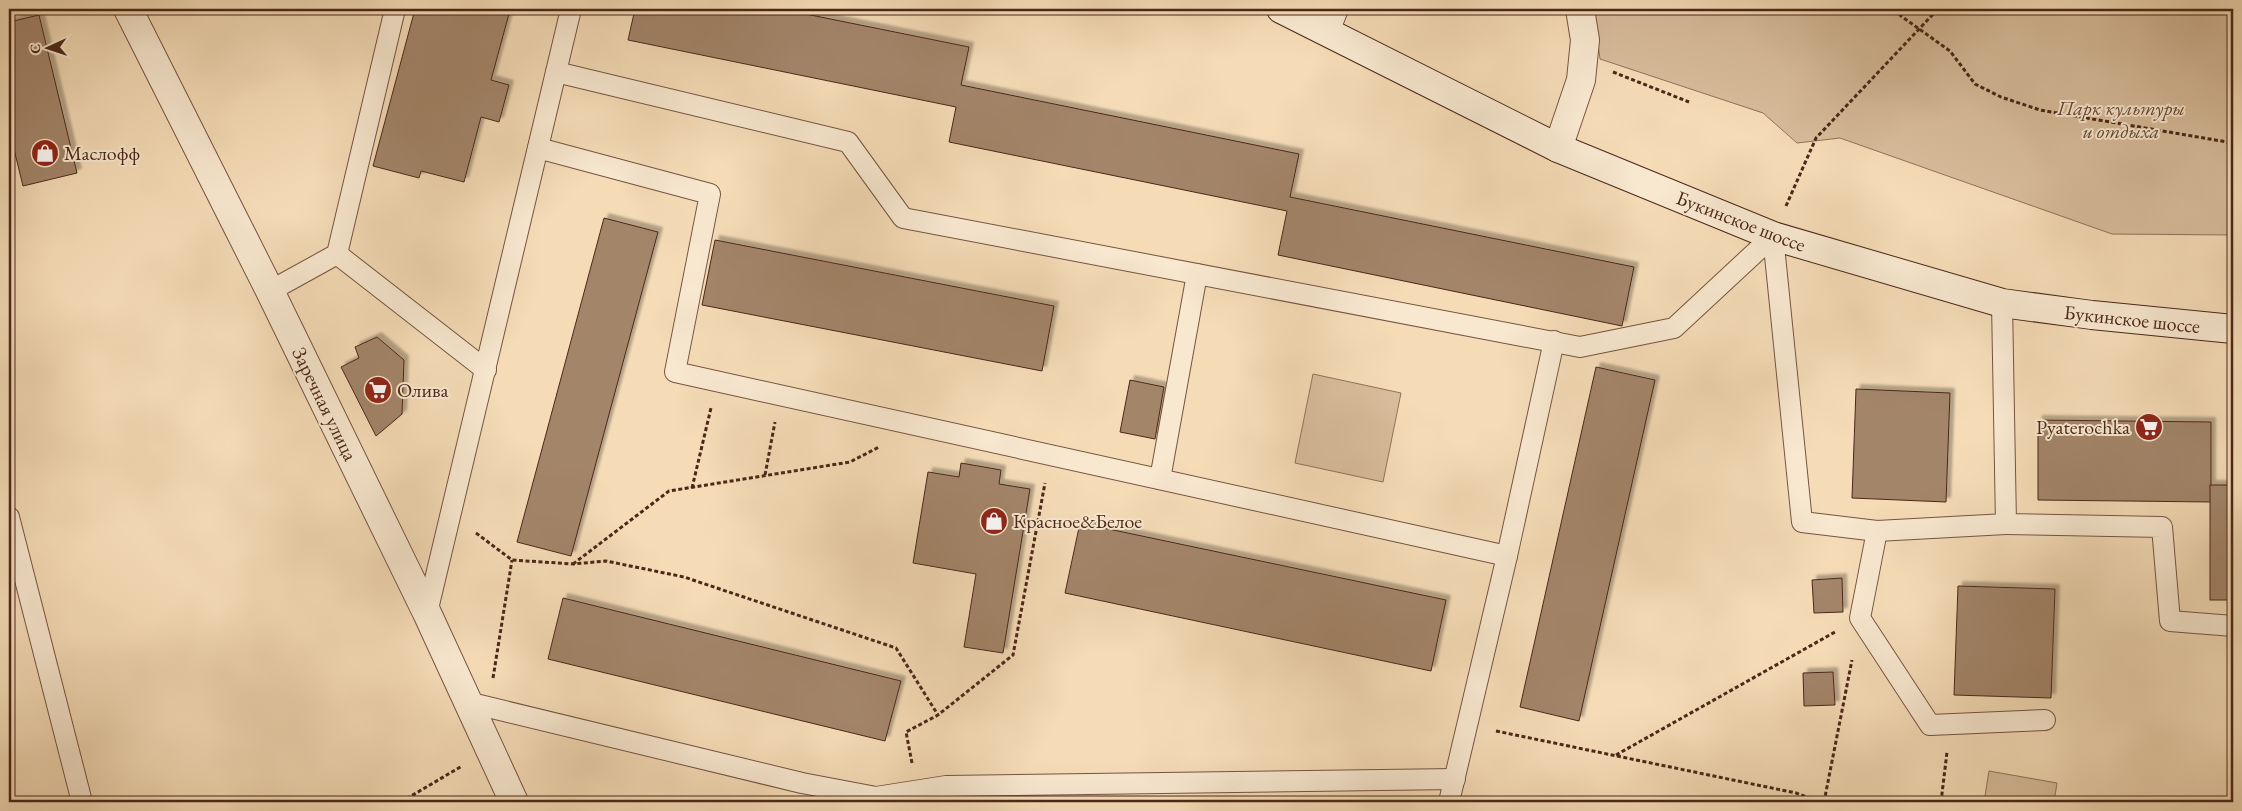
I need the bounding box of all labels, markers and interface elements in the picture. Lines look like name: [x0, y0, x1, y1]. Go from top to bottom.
north arrow: [22, 22, 72, 72]
text: С: [26, 43, 44, 54]
park label: Парк культуры и отдыха: [2056, 95, 2185, 144]
shop icon: Маслофф: [30, 138, 60, 168]
place label: Маслофф: [64, 140, 140, 166]
street label: Букинское шоссе: [1673, 184, 1810, 258]
street label: Букинское шоссе: [2063, 299, 2202, 339]
street label: Заречная улица: [286, 343, 364, 465]
supermarket icon: Олива: [363, 375, 393, 405]
place label: Олива: [397, 377, 448, 403]
supermarket icon: Pyaterochka: [2134, 412, 2164, 442]
place label: Pyaterochka: [2036, 414, 2130, 440]
shop icon: Красное&Белое: [979, 506, 1009, 536]
place label: Красное&Белое: [1013, 508, 1142, 534]

